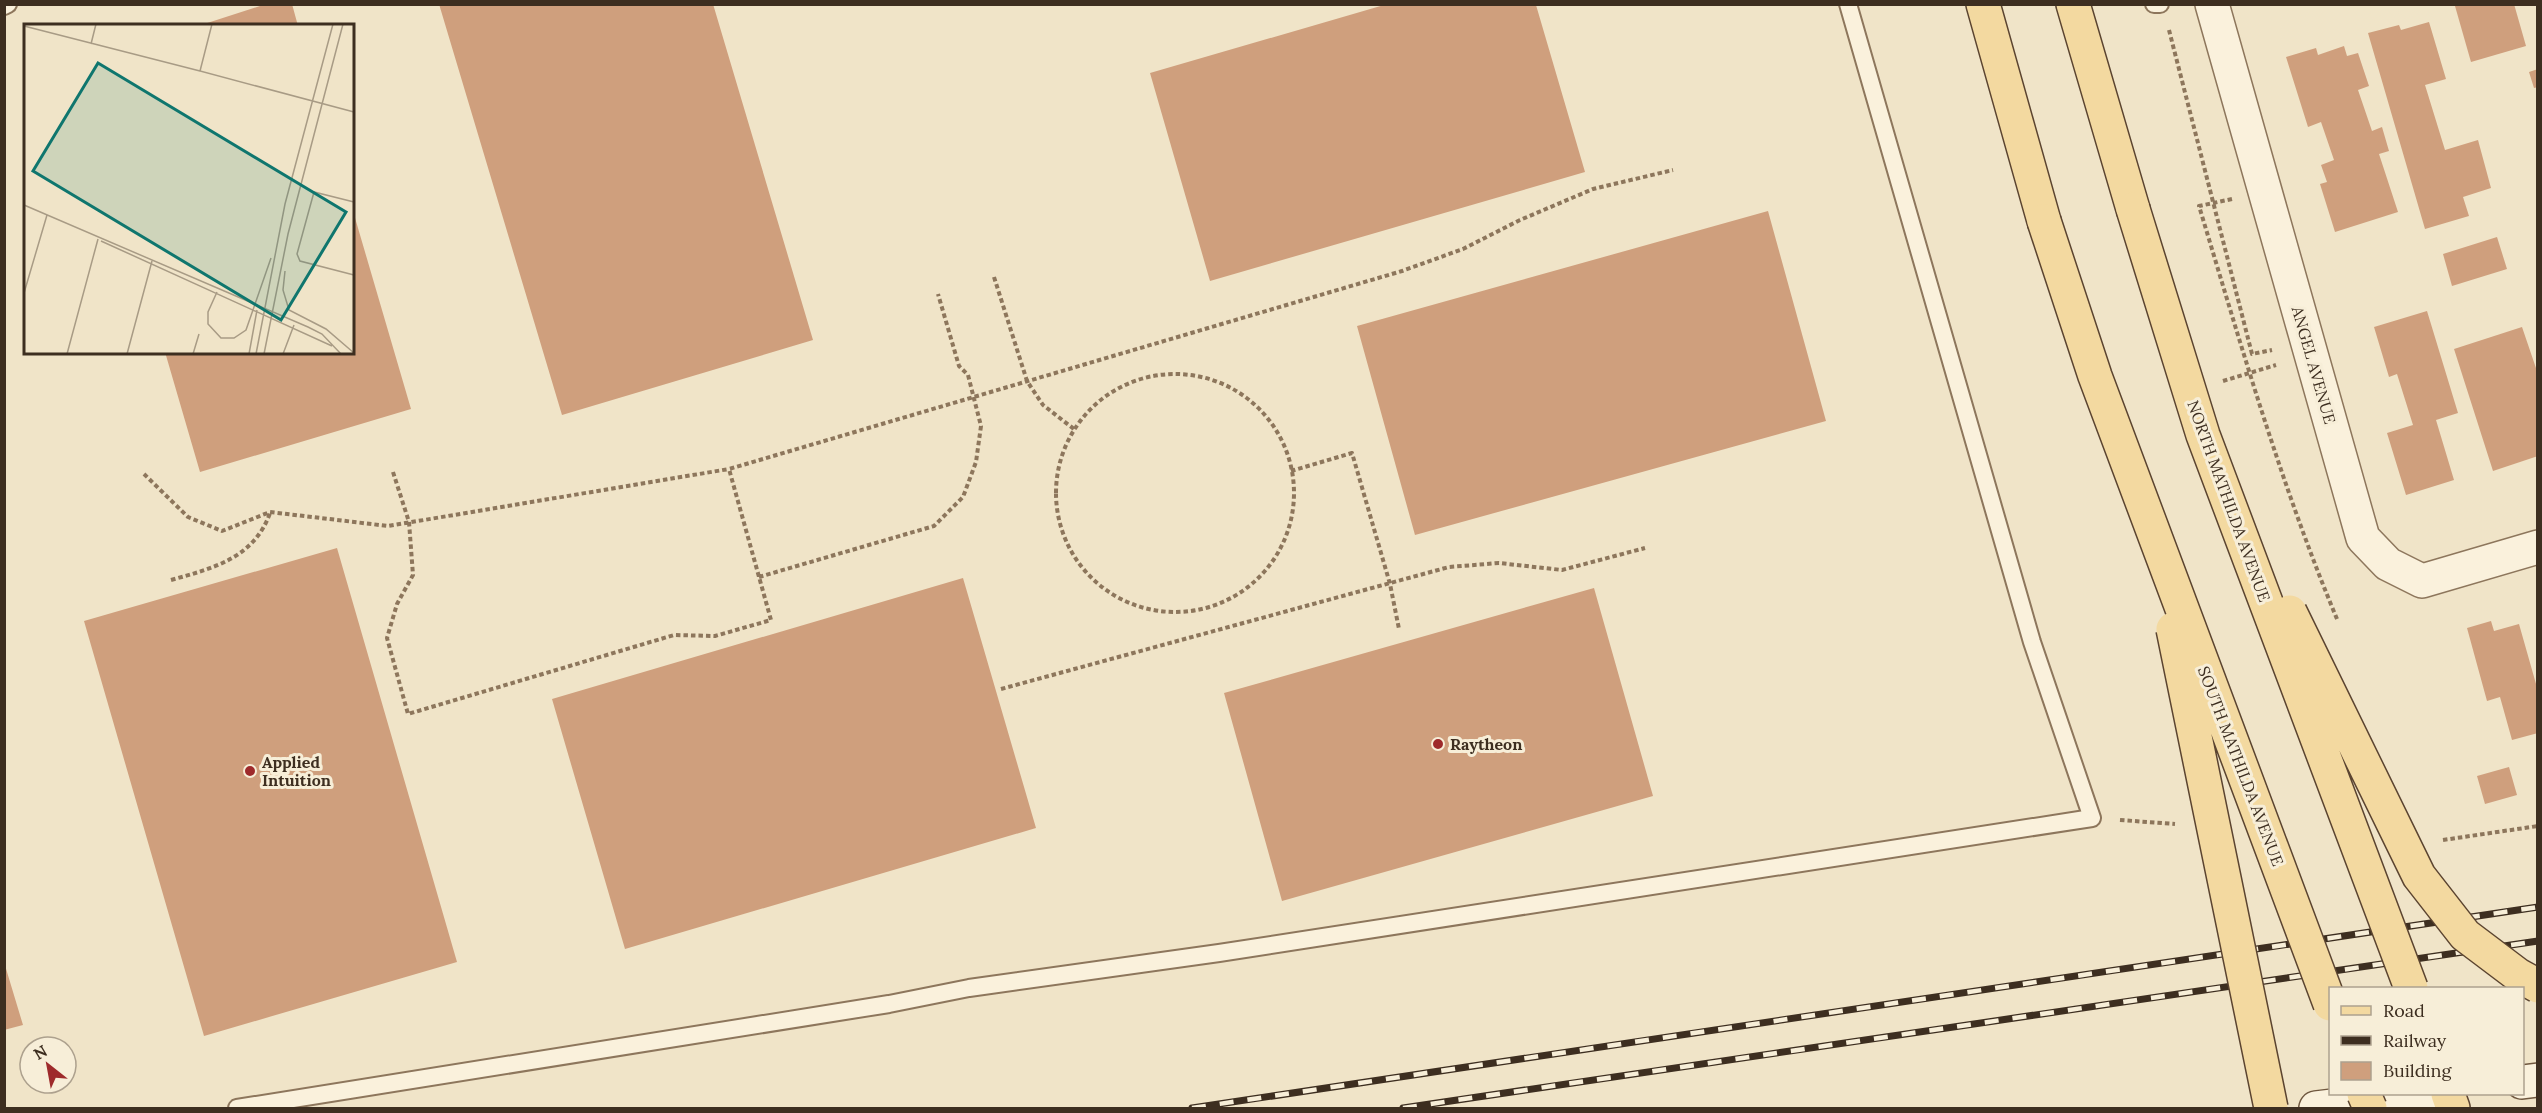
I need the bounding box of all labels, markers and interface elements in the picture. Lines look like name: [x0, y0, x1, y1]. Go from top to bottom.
inset map: [24, 24, 354, 354]
street label: ANGEL AVENUE: [2287, 303, 2340, 426]
street label: NORTH MATHILDA AVENUE: [2183, 397, 2275, 605]
street label: SOUTH MATHILDA AVENUE: [2194, 663, 2288, 869]
place label: Raytheon: [1450, 734, 1522, 754]
marker: Raytheon: [1431, 737, 1445, 751]
place label: Applied Intuition: [262, 752, 331, 790]
marker: Applied Intuition: [243, 764, 257, 778]
legend: [2329, 987, 2524, 1095]
text: Road: [2383, 999, 2425, 1022]
text: Railway: [2383, 1029, 2447, 1052]
north arrow: [18, 1035, 78, 1095]
text: N: [30, 1040, 51, 1064]
text: Building: [2383, 1059, 2453, 1082]

